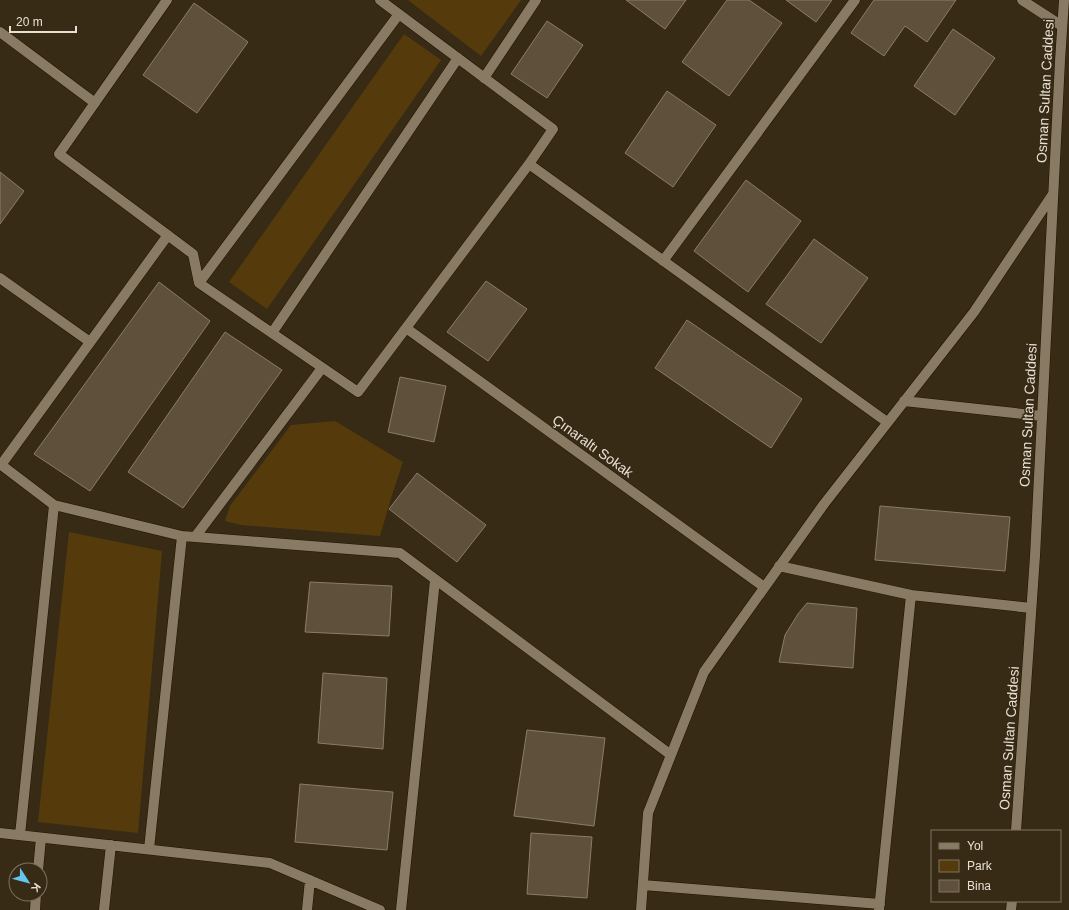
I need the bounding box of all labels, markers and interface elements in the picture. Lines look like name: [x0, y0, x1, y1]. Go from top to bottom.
scale bar: [10, 8, 76, 34]
text: 20 m: [16, 15, 43, 29]
street label: Osman Sultan Caddesi: [1033, 19, 1057, 163]
street label: Osman Sultan Caddesi: [1016, 343, 1040, 487]
street label: Çınaraltı Sokak: [550, 411, 637, 481]
street label: Osman Sultan Caddesi: [996, 666, 1022, 810]
legend: [931, 830, 1061, 902]
text: Yol: [967, 839, 983, 853]
text: Park: [967, 859, 993, 873]
north arrow: [8, 862, 48, 902]
text: Bina: [967, 879, 991, 893]
text: K: [29, 881, 43, 895]

